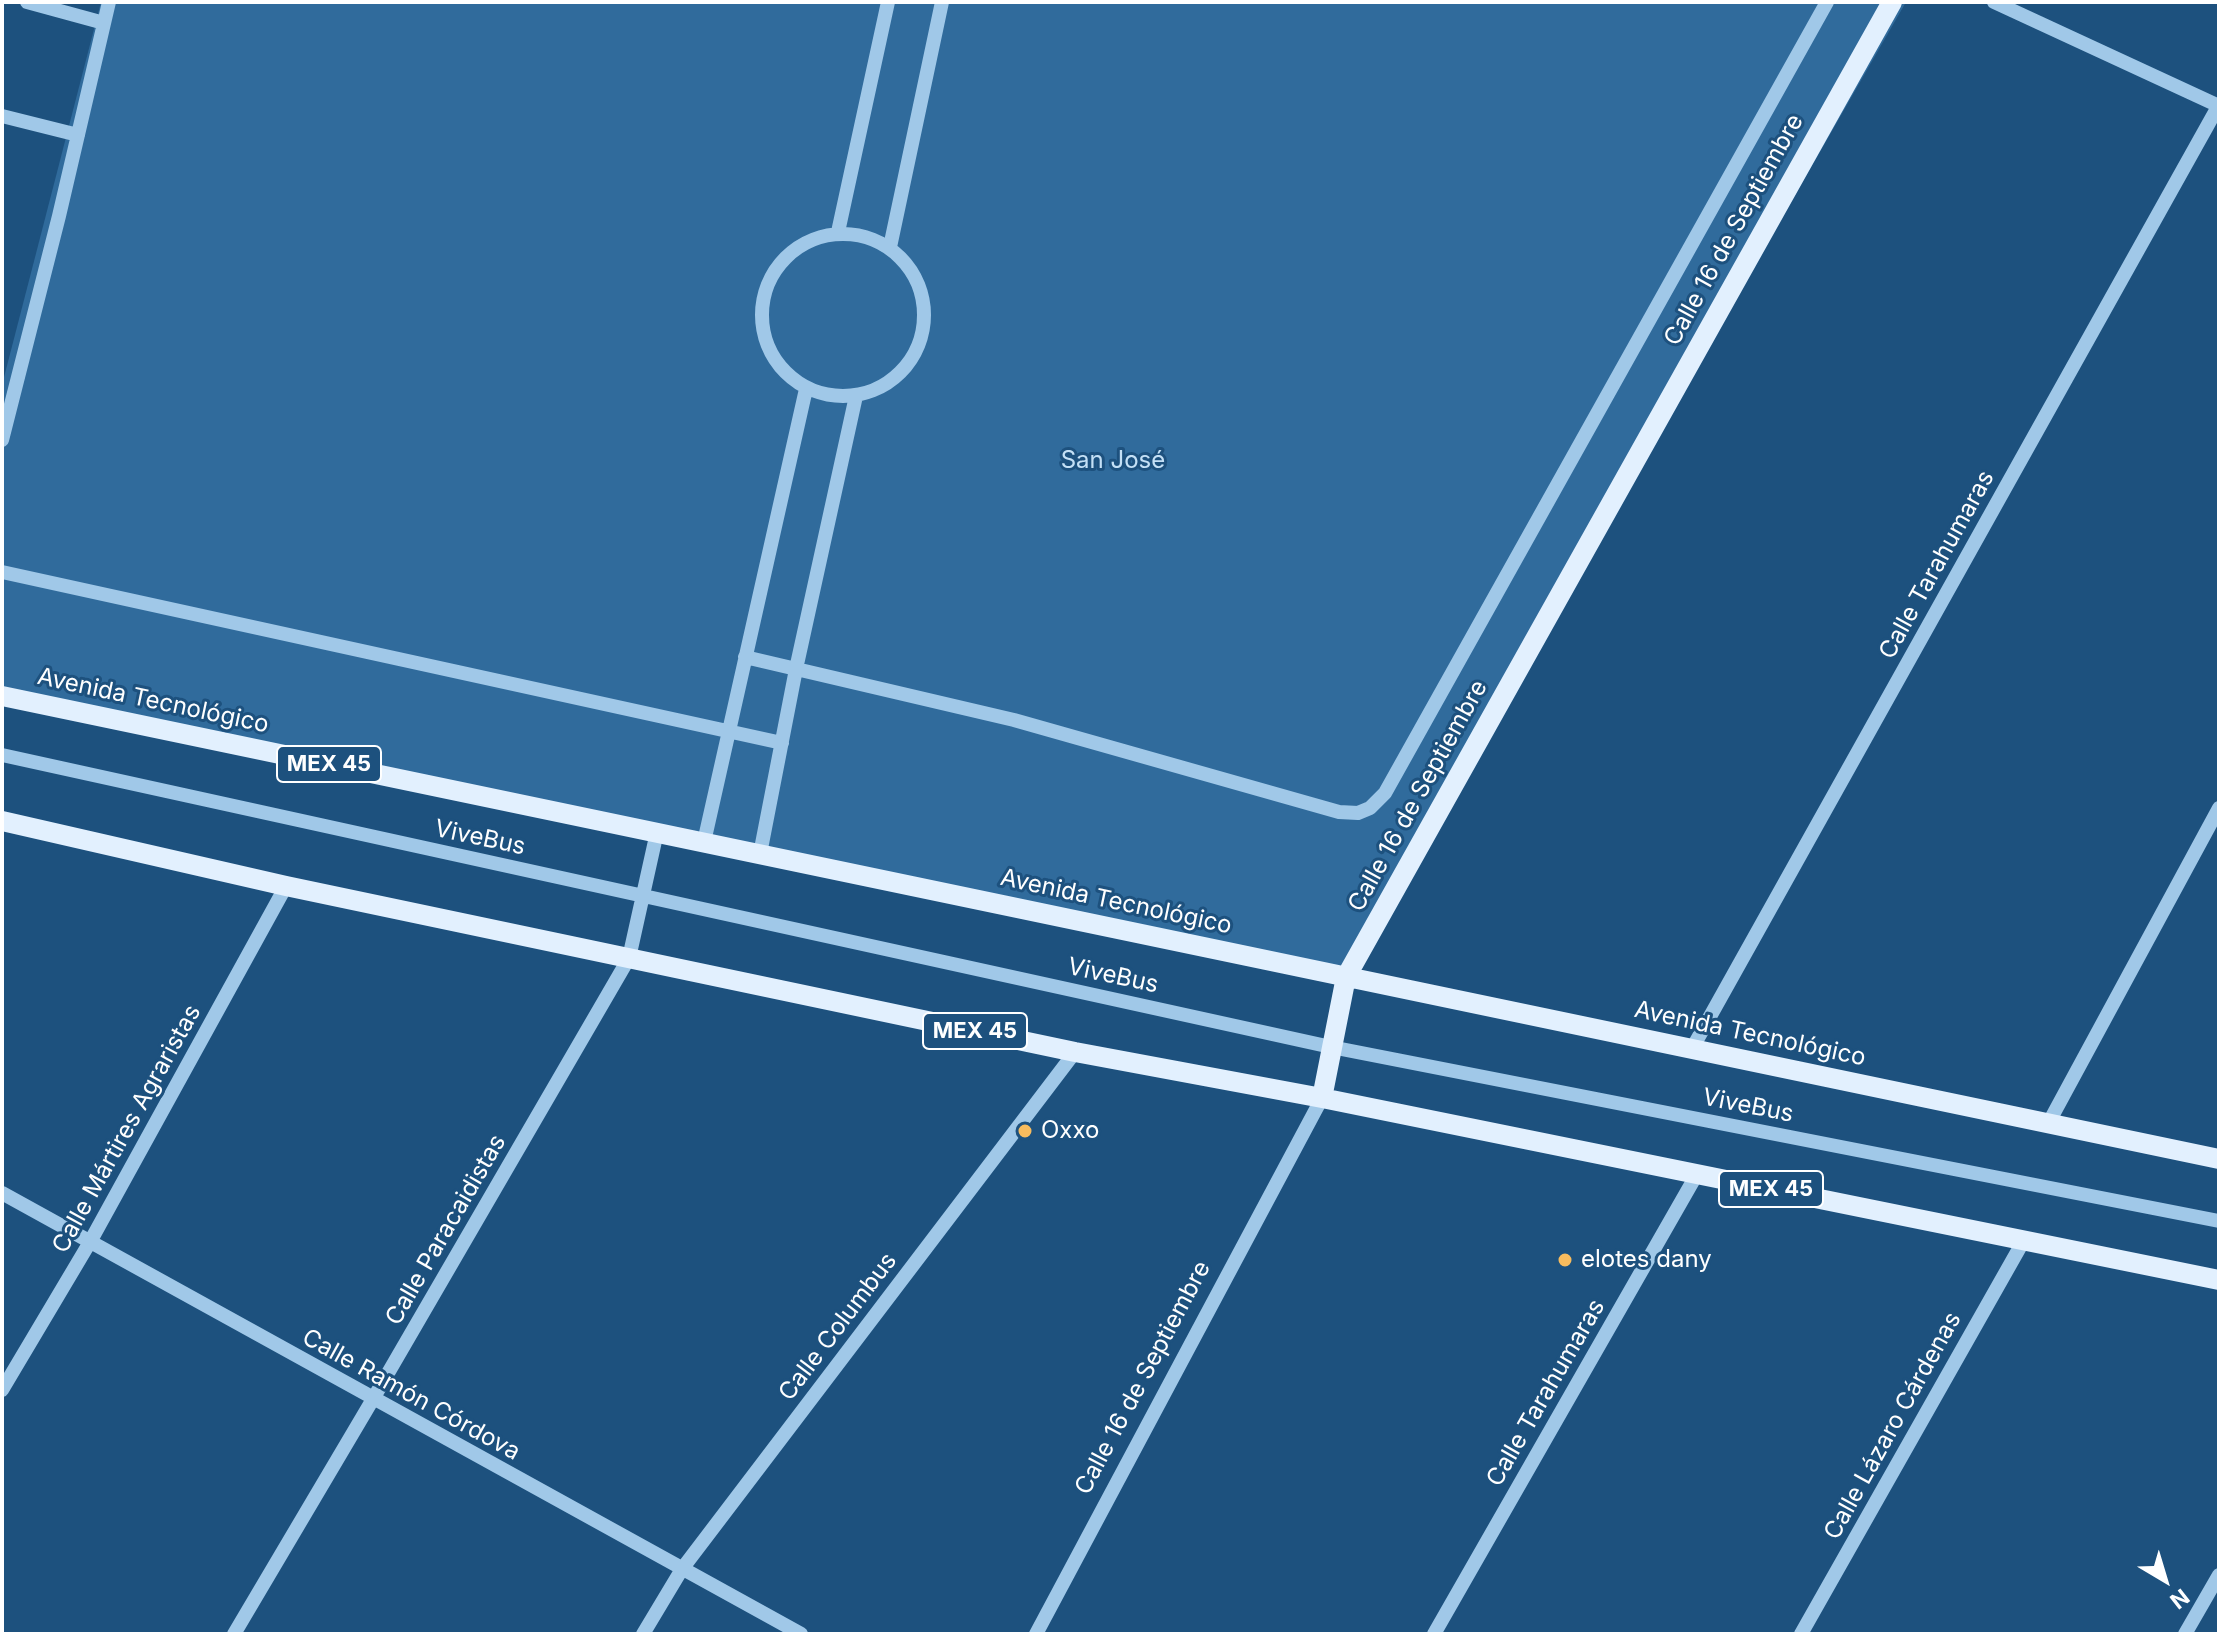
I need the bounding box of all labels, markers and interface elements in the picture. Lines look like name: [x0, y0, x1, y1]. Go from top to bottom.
street label: Calle 16 de Septiembre: [1658, 109, 1810, 351]
park label: San José: [1061, 447, 1165, 475]
street label: Calle Tarahumaras: [1873, 466, 2001, 664]
street label: Avenida Tecnológico: [35, 662, 271, 740]
street label: Calle 16 de Septiembre: [1342, 675, 1494, 917]
road number: MEX 45: [277, 746, 381, 782]
street label: ViveBus: [432, 814, 528, 862]
street label: Avenida Tecnológico: [998, 863, 1234, 941]
street label: ViveBus: [1065, 952, 1161, 1000]
street label: Avenida Tecnológico: [1632, 995, 1868, 1073]
street label: Calle Mártires Agraristas: [47, 1000, 207, 1258]
road number: MEX 45: [923, 1013, 1027, 1049]
street label: ViveBus: [1700, 1083, 1796, 1129]
place label: Oxxo: [1041, 1117, 1099, 1145]
marker: Oxxo: [1016, 1122, 1034, 1140]
street label: Calle Paracaidistas: [380, 1130, 512, 1330]
road number: MEX 45: [1719, 1171, 1823, 1207]
place label: elotes dany: [1581, 1246, 1712, 1274]
street label: Calle Columbus: [773, 1247, 903, 1407]
marker: elotes dany: [1556, 1251, 1574, 1269]
street label: Calle 16 de Septiembre: [1069, 1256, 1217, 1500]
street label: Calle Tarahumaras: [1481, 1294, 1611, 1492]
street label: Calle Lázaro Cárdenas: [1818, 1307, 1968, 1545]
street label: Calle Ramón Córdova: [297, 1323, 525, 1467]
north arrow: [2125, 1540, 2205, 1620]
text: N: [2165, 1584, 2194, 1614]

